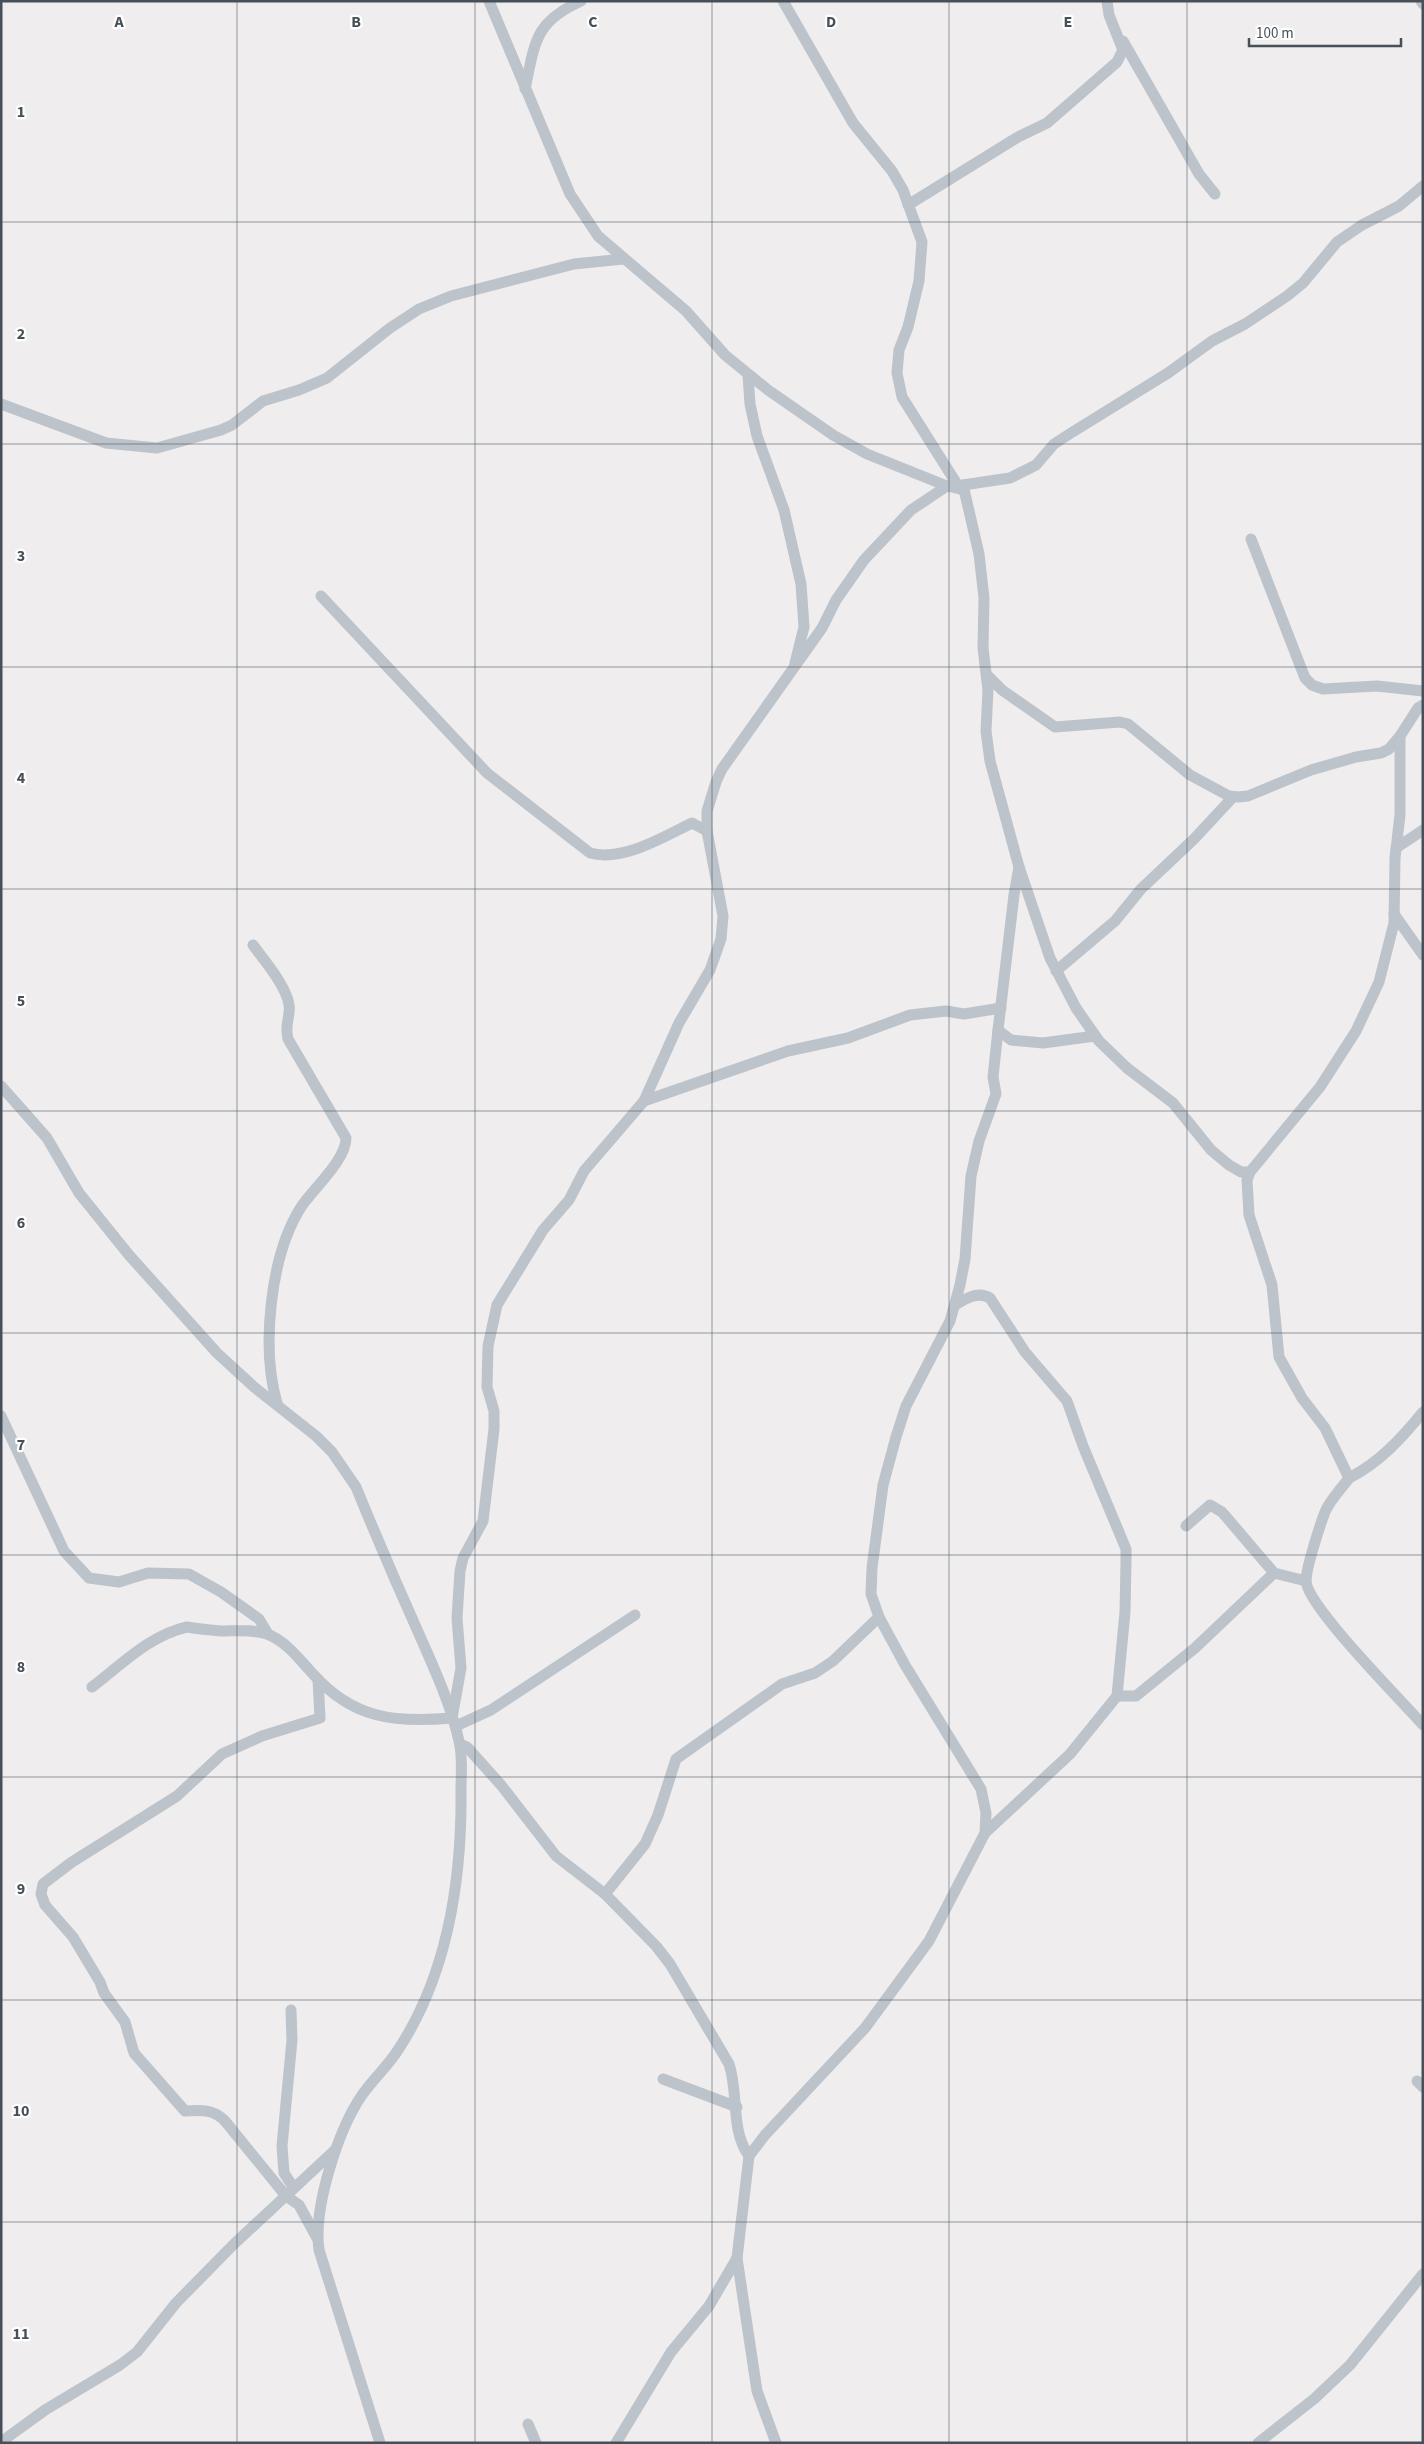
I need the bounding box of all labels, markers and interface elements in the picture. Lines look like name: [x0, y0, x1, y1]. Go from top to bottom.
text: A: [113, 11, 124, 33]
text: B: [351, 11, 361, 33]
text: C: [588, 11, 598, 33]
text: D: [826, 11, 836, 33]
text: E: [1064, 11, 1072, 33]
scale bar: [1249, 15, 1402, 47]
text: 100 m: [1256, 23, 1294, 44]
text: 1: [17, 101, 25, 123]
text: 2: [17, 323, 25, 345]
text: 3: [17, 545, 25, 567]
text: 4: [17, 767, 26, 789]
text: 5: [17, 990, 25, 1012]
text: 6: [17, 1212, 25, 1234]
text: 7: [17, 1434, 25, 1456]
text: 8: [17, 1656, 25, 1678]
text: 9: [17, 1878, 25, 1900]
text: 10: [13, 2100, 29, 2122]
text: 11: [13, 2323, 29, 2345]

